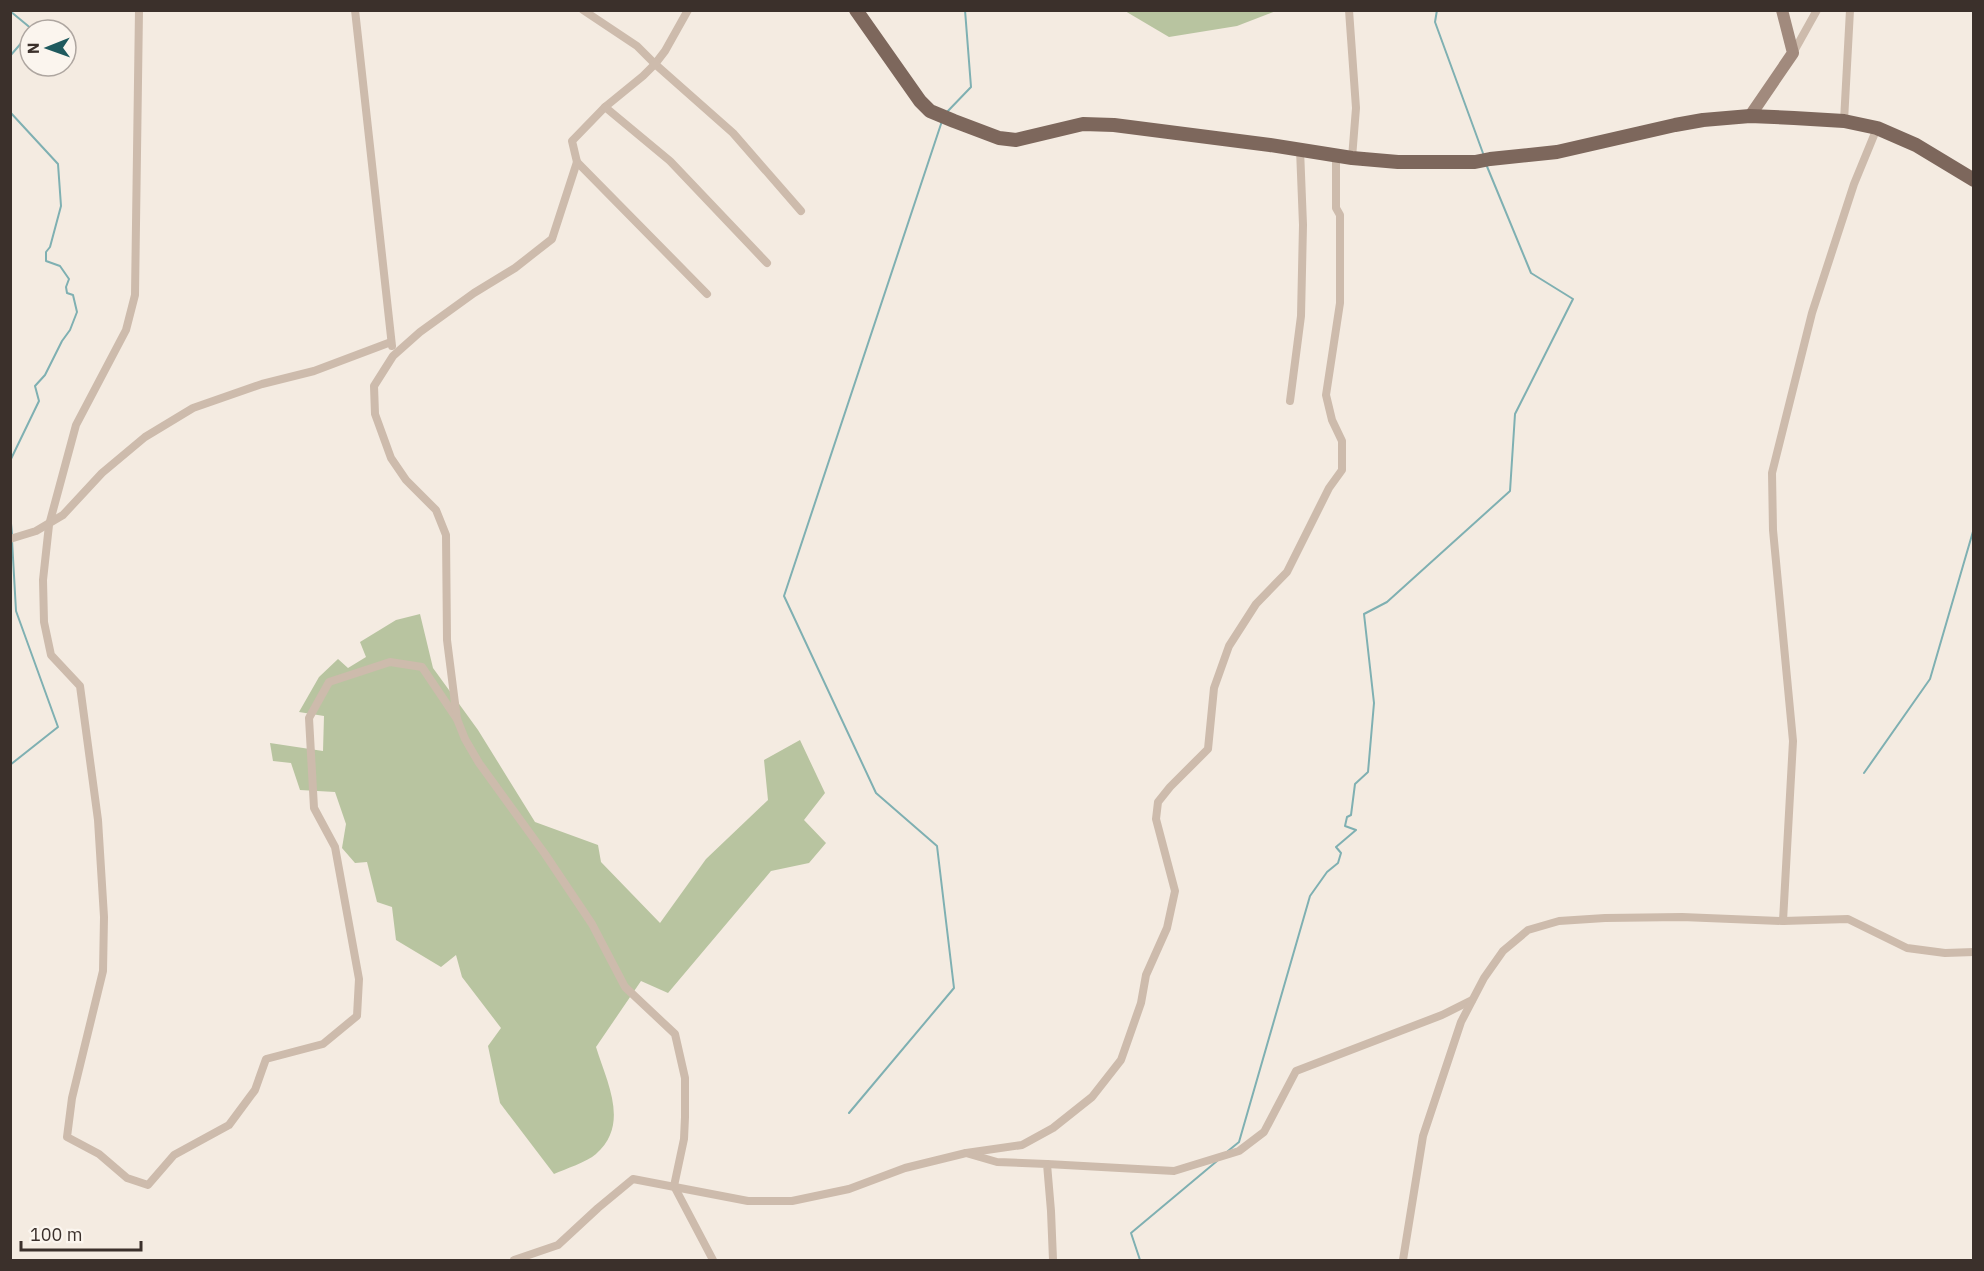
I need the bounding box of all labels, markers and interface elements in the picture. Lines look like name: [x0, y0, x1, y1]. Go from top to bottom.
north arrow: [18, 18, 78, 78]
text: N: [23, 42, 43, 54]
scale bar: [21, 1214, 141, 1252]
text: 100 m: [30, 1223, 82, 1246]

